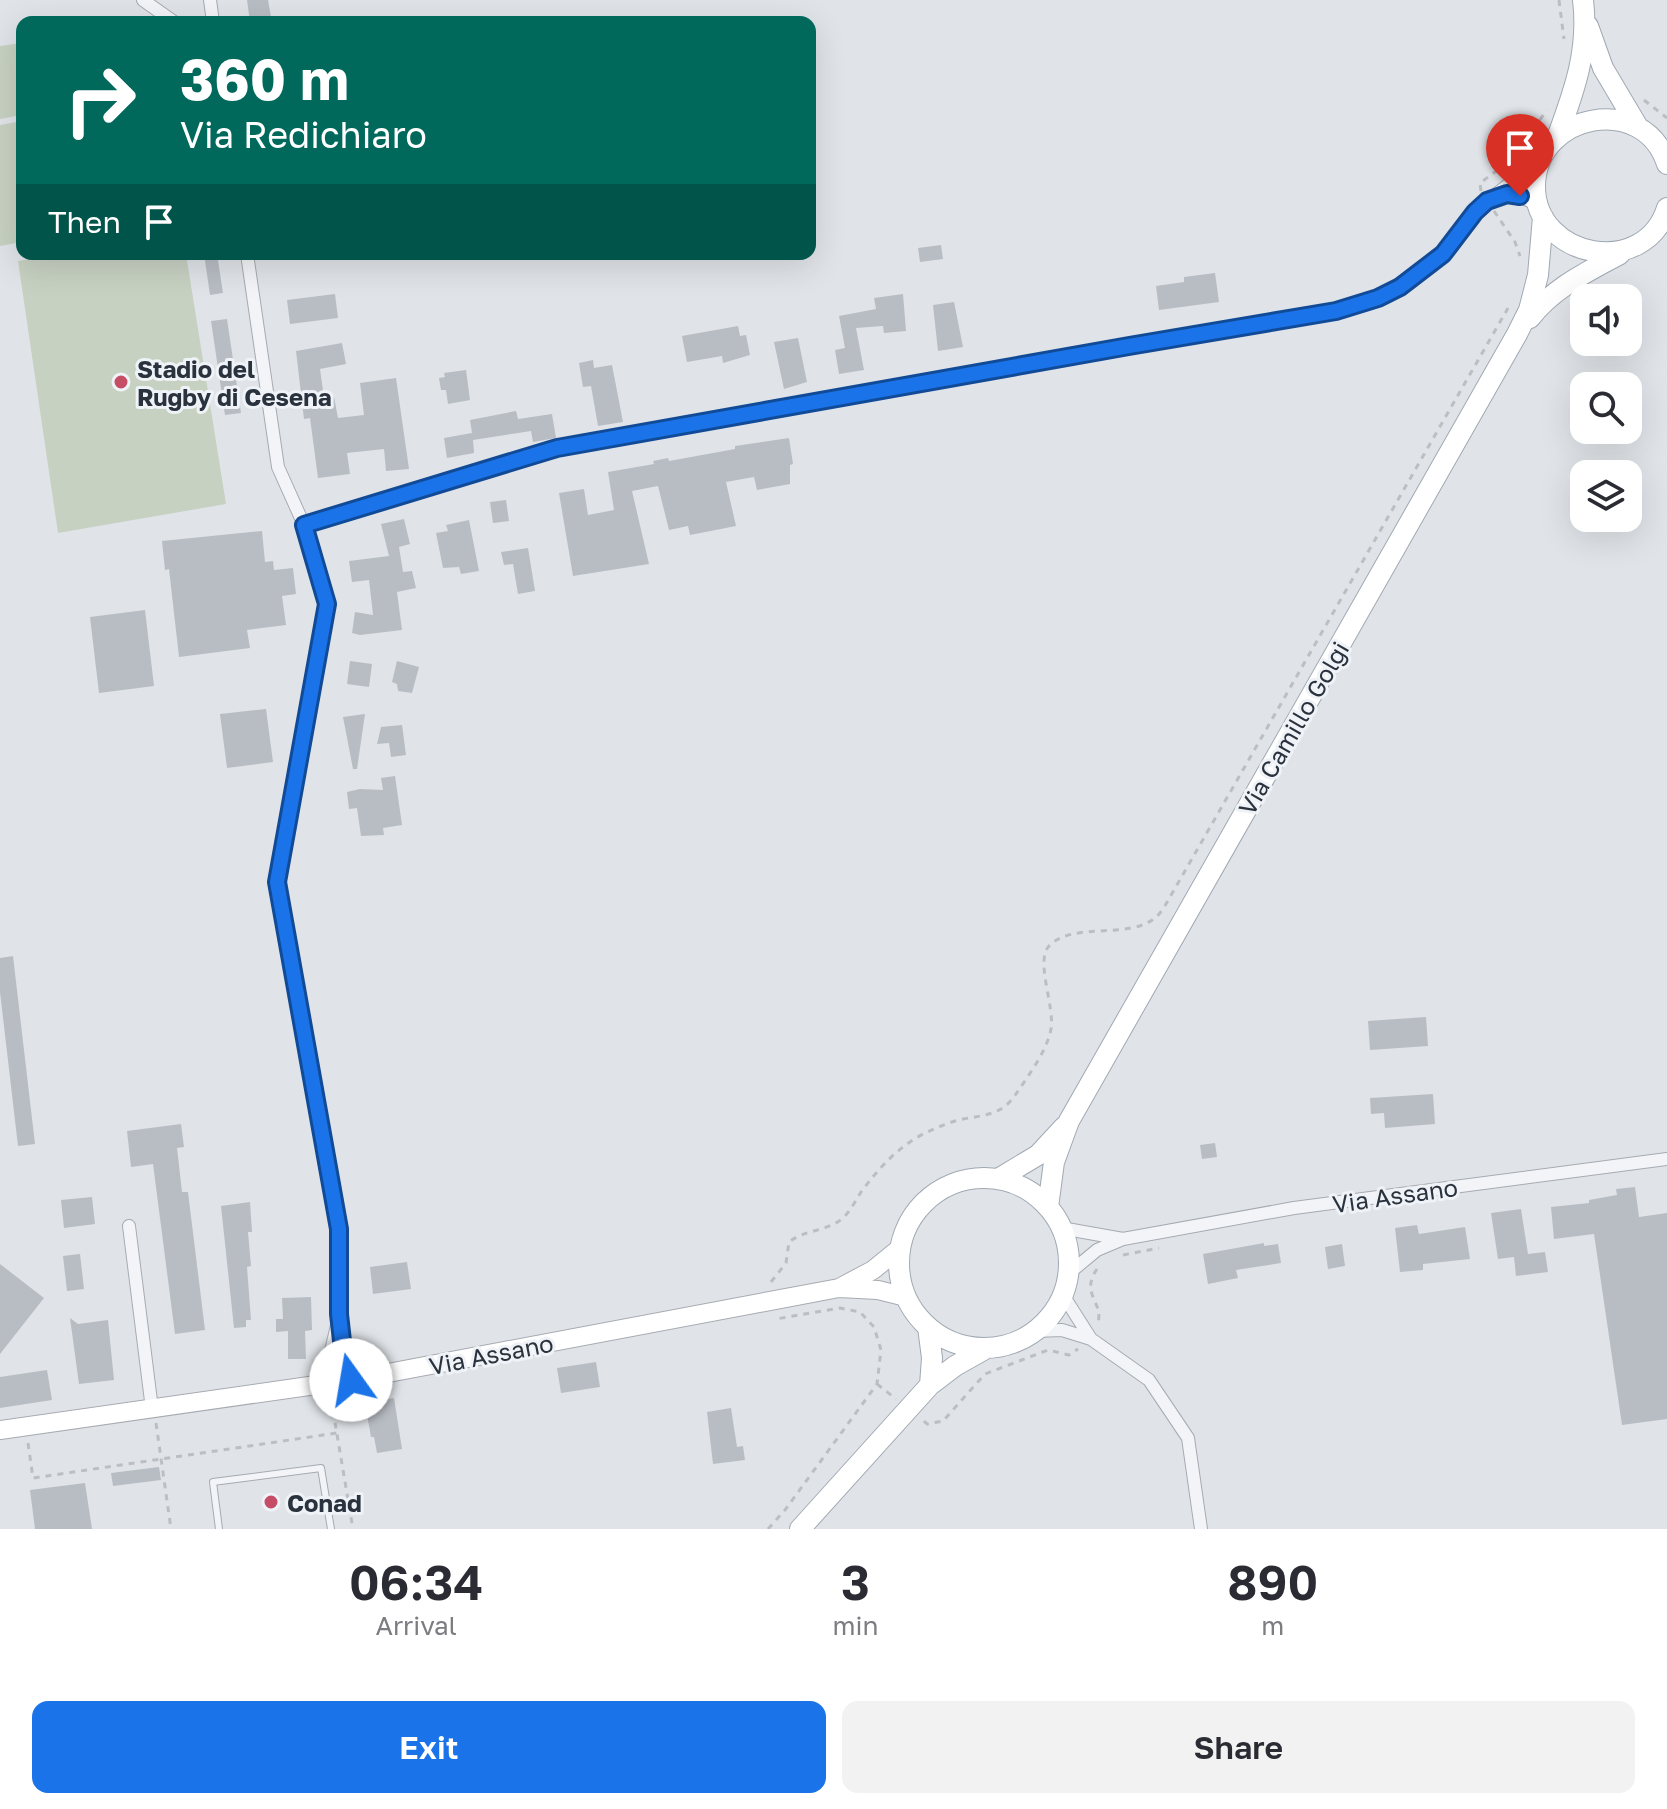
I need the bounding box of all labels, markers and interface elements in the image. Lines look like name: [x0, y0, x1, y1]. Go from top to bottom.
text: 360 m: [180, 45, 349, 112]
icon: right: [48, 48, 152, 152]
text: Via Redichiaro: [180, 113, 427, 156]
pin: [1486, 114, 1554, 196]
icon: arrive: [1498, 126, 1542, 170]
icon: arrive: [137, 200, 181, 244]
text: Then: [48, 204, 121, 240]
map controls: [1570, 284, 1642, 532]
button: sound: [1570, 284, 1642, 356]
place label: Stadio del Rugby di Cesena: [137, 354, 332, 411]
button: search: [1570, 372, 1642, 444]
marker: Stadio del Rugby di Cesena: [112, 373, 130, 391]
button: layers: [1570, 460, 1642, 532]
street label: Via Camillo Golgi: [1232, 636, 1354, 820]
street label: Via Assano: [1330, 1172, 1460, 1218]
street label: Via Assano: [426, 1328, 556, 1380]
position arrow: [309, 1338, 393, 1422]
place label: Conad: [287, 1488, 362, 1517]
marker: Conad: [262, 1493, 280, 1511]
text: 06:34: [349, 1553, 484, 1611]
text: 3: [841, 1553, 870, 1611]
text: 890: [1227, 1553, 1318, 1611]
text: Arrival: [375, 1610, 457, 1641]
text: min: [832, 1610, 878, 1641]
text: m: [1261, 1610, 1284, 1641]
button: Exit: [32, 1701, 826, 1793]
button: Share: [842, 1701, 1635, 1793]

